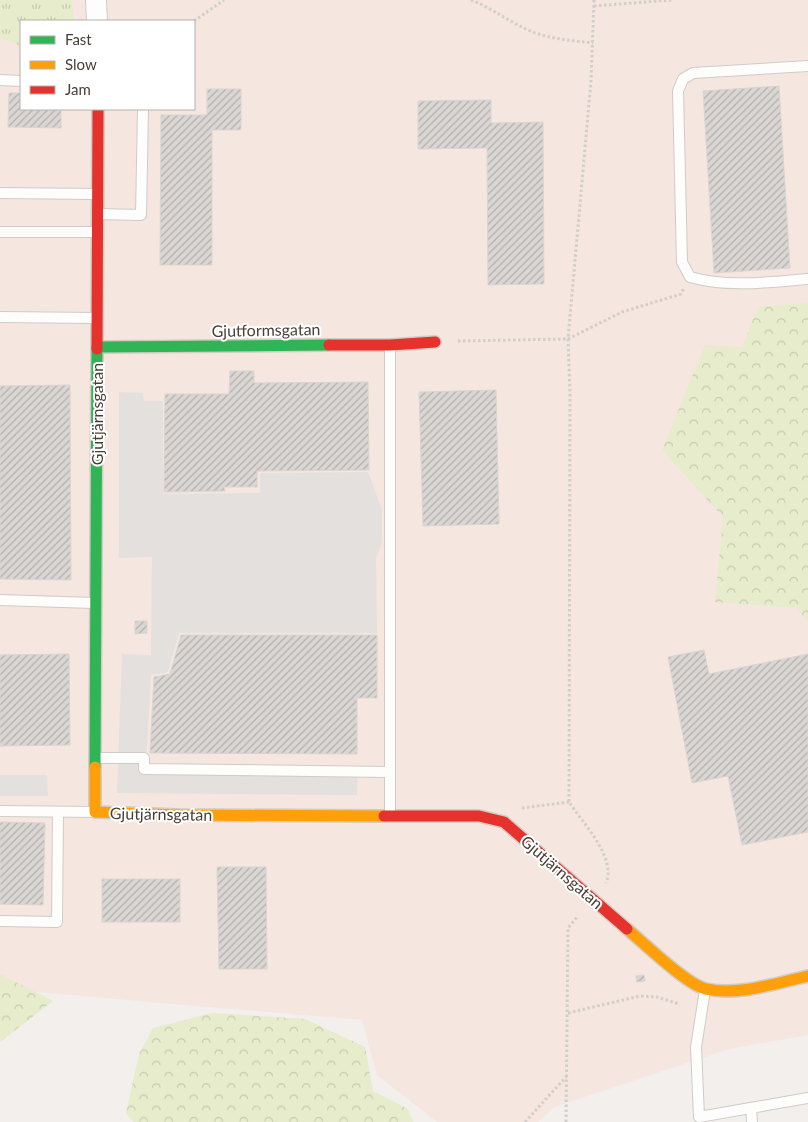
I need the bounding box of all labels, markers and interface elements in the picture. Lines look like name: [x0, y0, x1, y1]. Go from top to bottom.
legend: [20, 20, 195, 110]
text: Fast: [65, 30, 92, 48]
text: Slow: [65, 55, 97, 73]
text: Jam: [65, 80, 91, 98]
street label: Gjutformsgatan: [211, 319, 321, 340]
street label: Gjutjärnsgatan: [87, 363, 106, 465]
street label: Gjutjärnsgatan: [110, 803, 212, 824]
street label: Gjutjärnsgatan: [517, 831, 607, 912]

